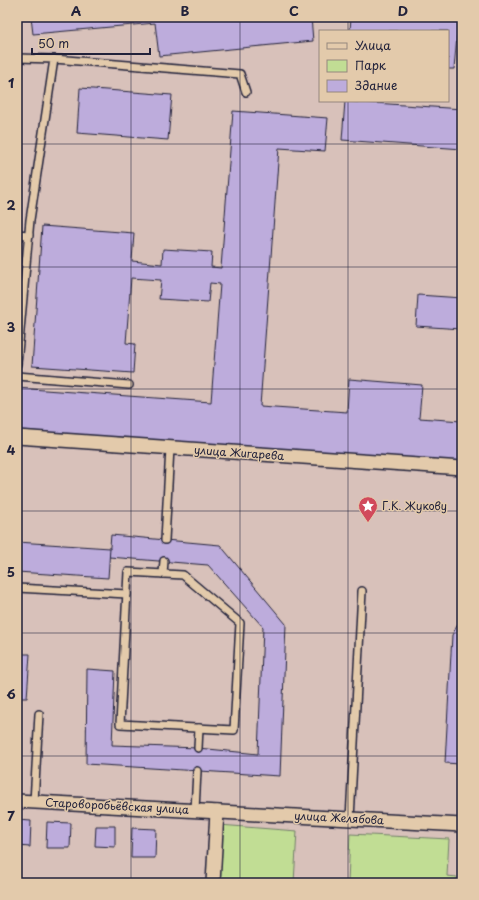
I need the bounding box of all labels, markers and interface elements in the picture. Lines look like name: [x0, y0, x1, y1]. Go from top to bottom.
text: A: [71, 1, 81, 20]
text: B: [181, 1, 190, 20]
text: C: [289, 1, 299, 20]
text: D: [398, 1, 408, 20]
scale bar: [32, 30, 150, 56]
legend: [319, 30, 449, 102]
text: 50 m: [38, 34, 69, 52]
text: Улица: [355, 36, 391, 54]
text: Парк: [355, 56, 387, 74]
text: 1: [8, 73, 14, 92]
text: Здание: [355, 76, 397, 94]
text: 2: [6, 195, 16, 214]
text: 3: [7, 317, 16, 336]
text: 4: [7, 440, 16, 459]
street label: улица Жигарева: [193, 441, 285, 464]
place icon: Г.К. Жукову: [357, 495, 379, 523]
place label: Г.К. Жукову: [382, 497, 447, 514]
text: 5: [7, 562, 15, 581]
text: 6: [6, 684, 16, 703]
street label: Староворобьёвская улица: [45, 793, 189, 818]
text: 7: [7, 806, 15, 825]
street label: улица Желябова: [294, 807, 385, 828]

